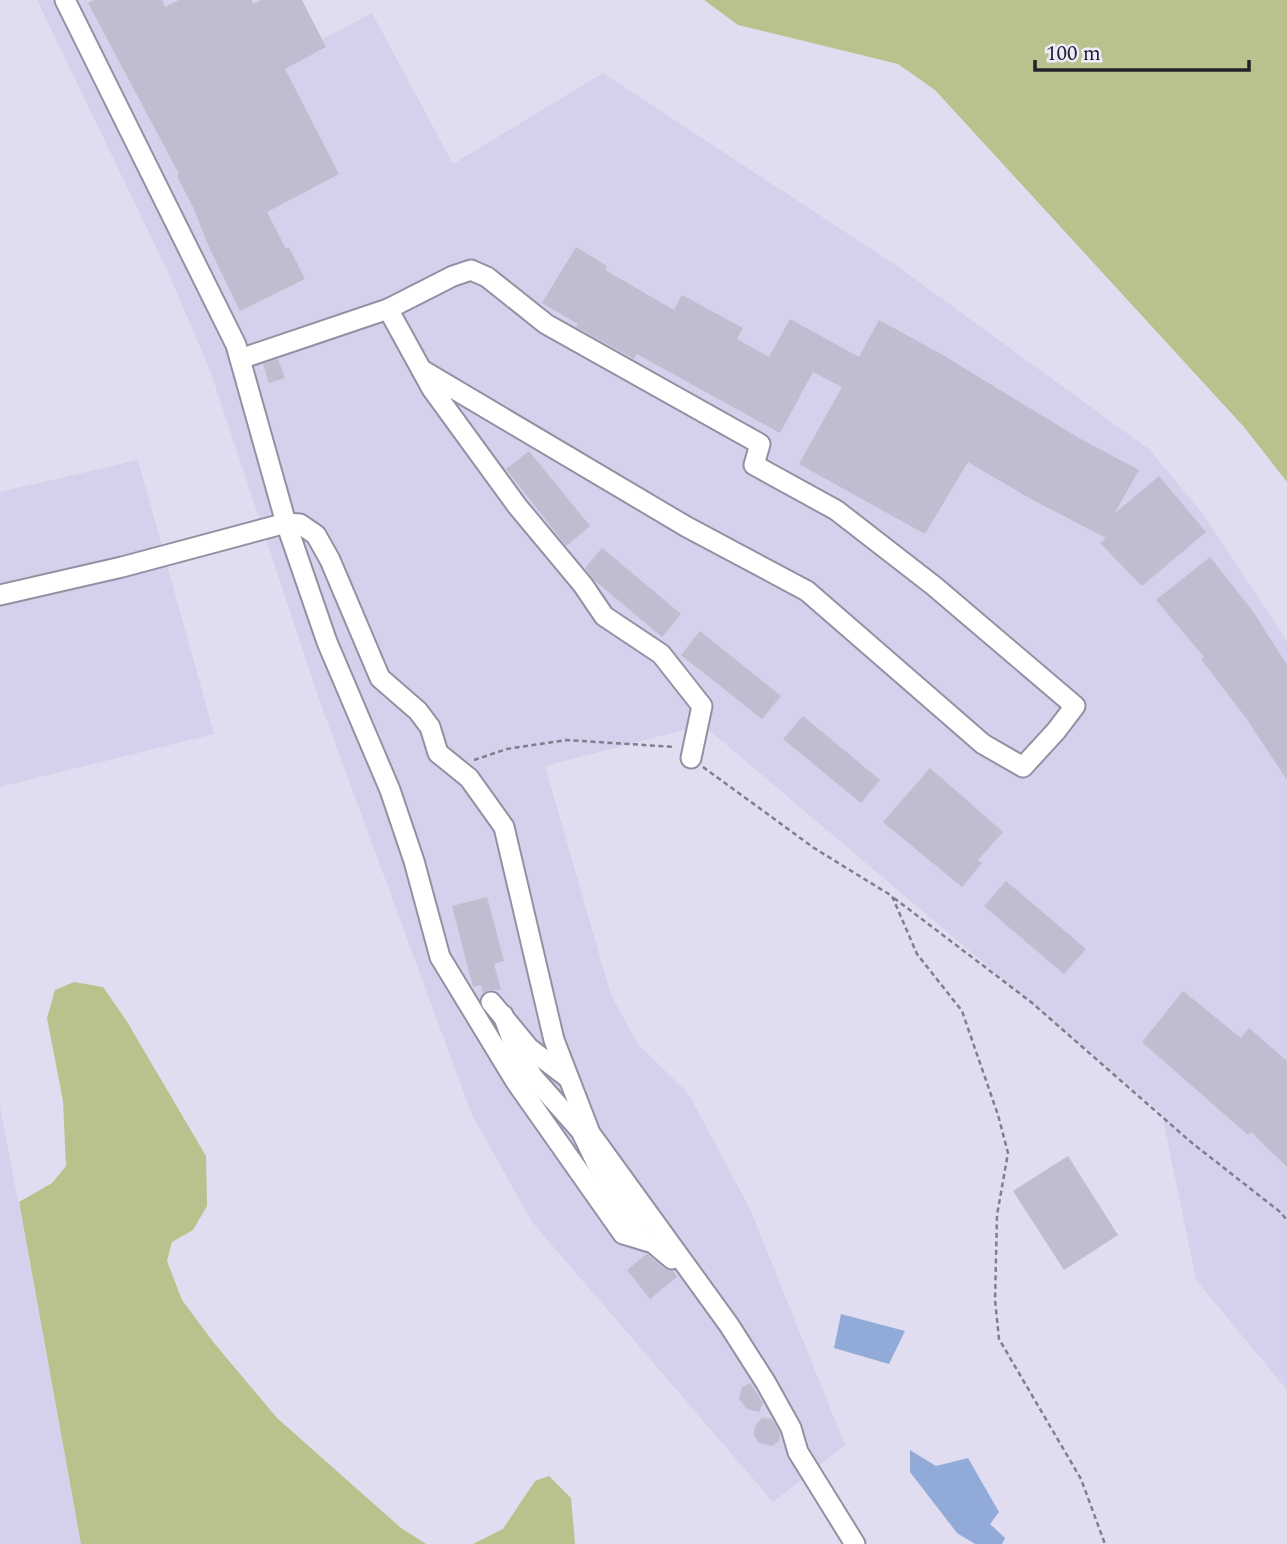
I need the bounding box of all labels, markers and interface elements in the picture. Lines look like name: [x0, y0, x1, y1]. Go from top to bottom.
scale bar: [1035, 28, 1248, 72]
text: 100 m: [1046, 38, 1101, 70]

